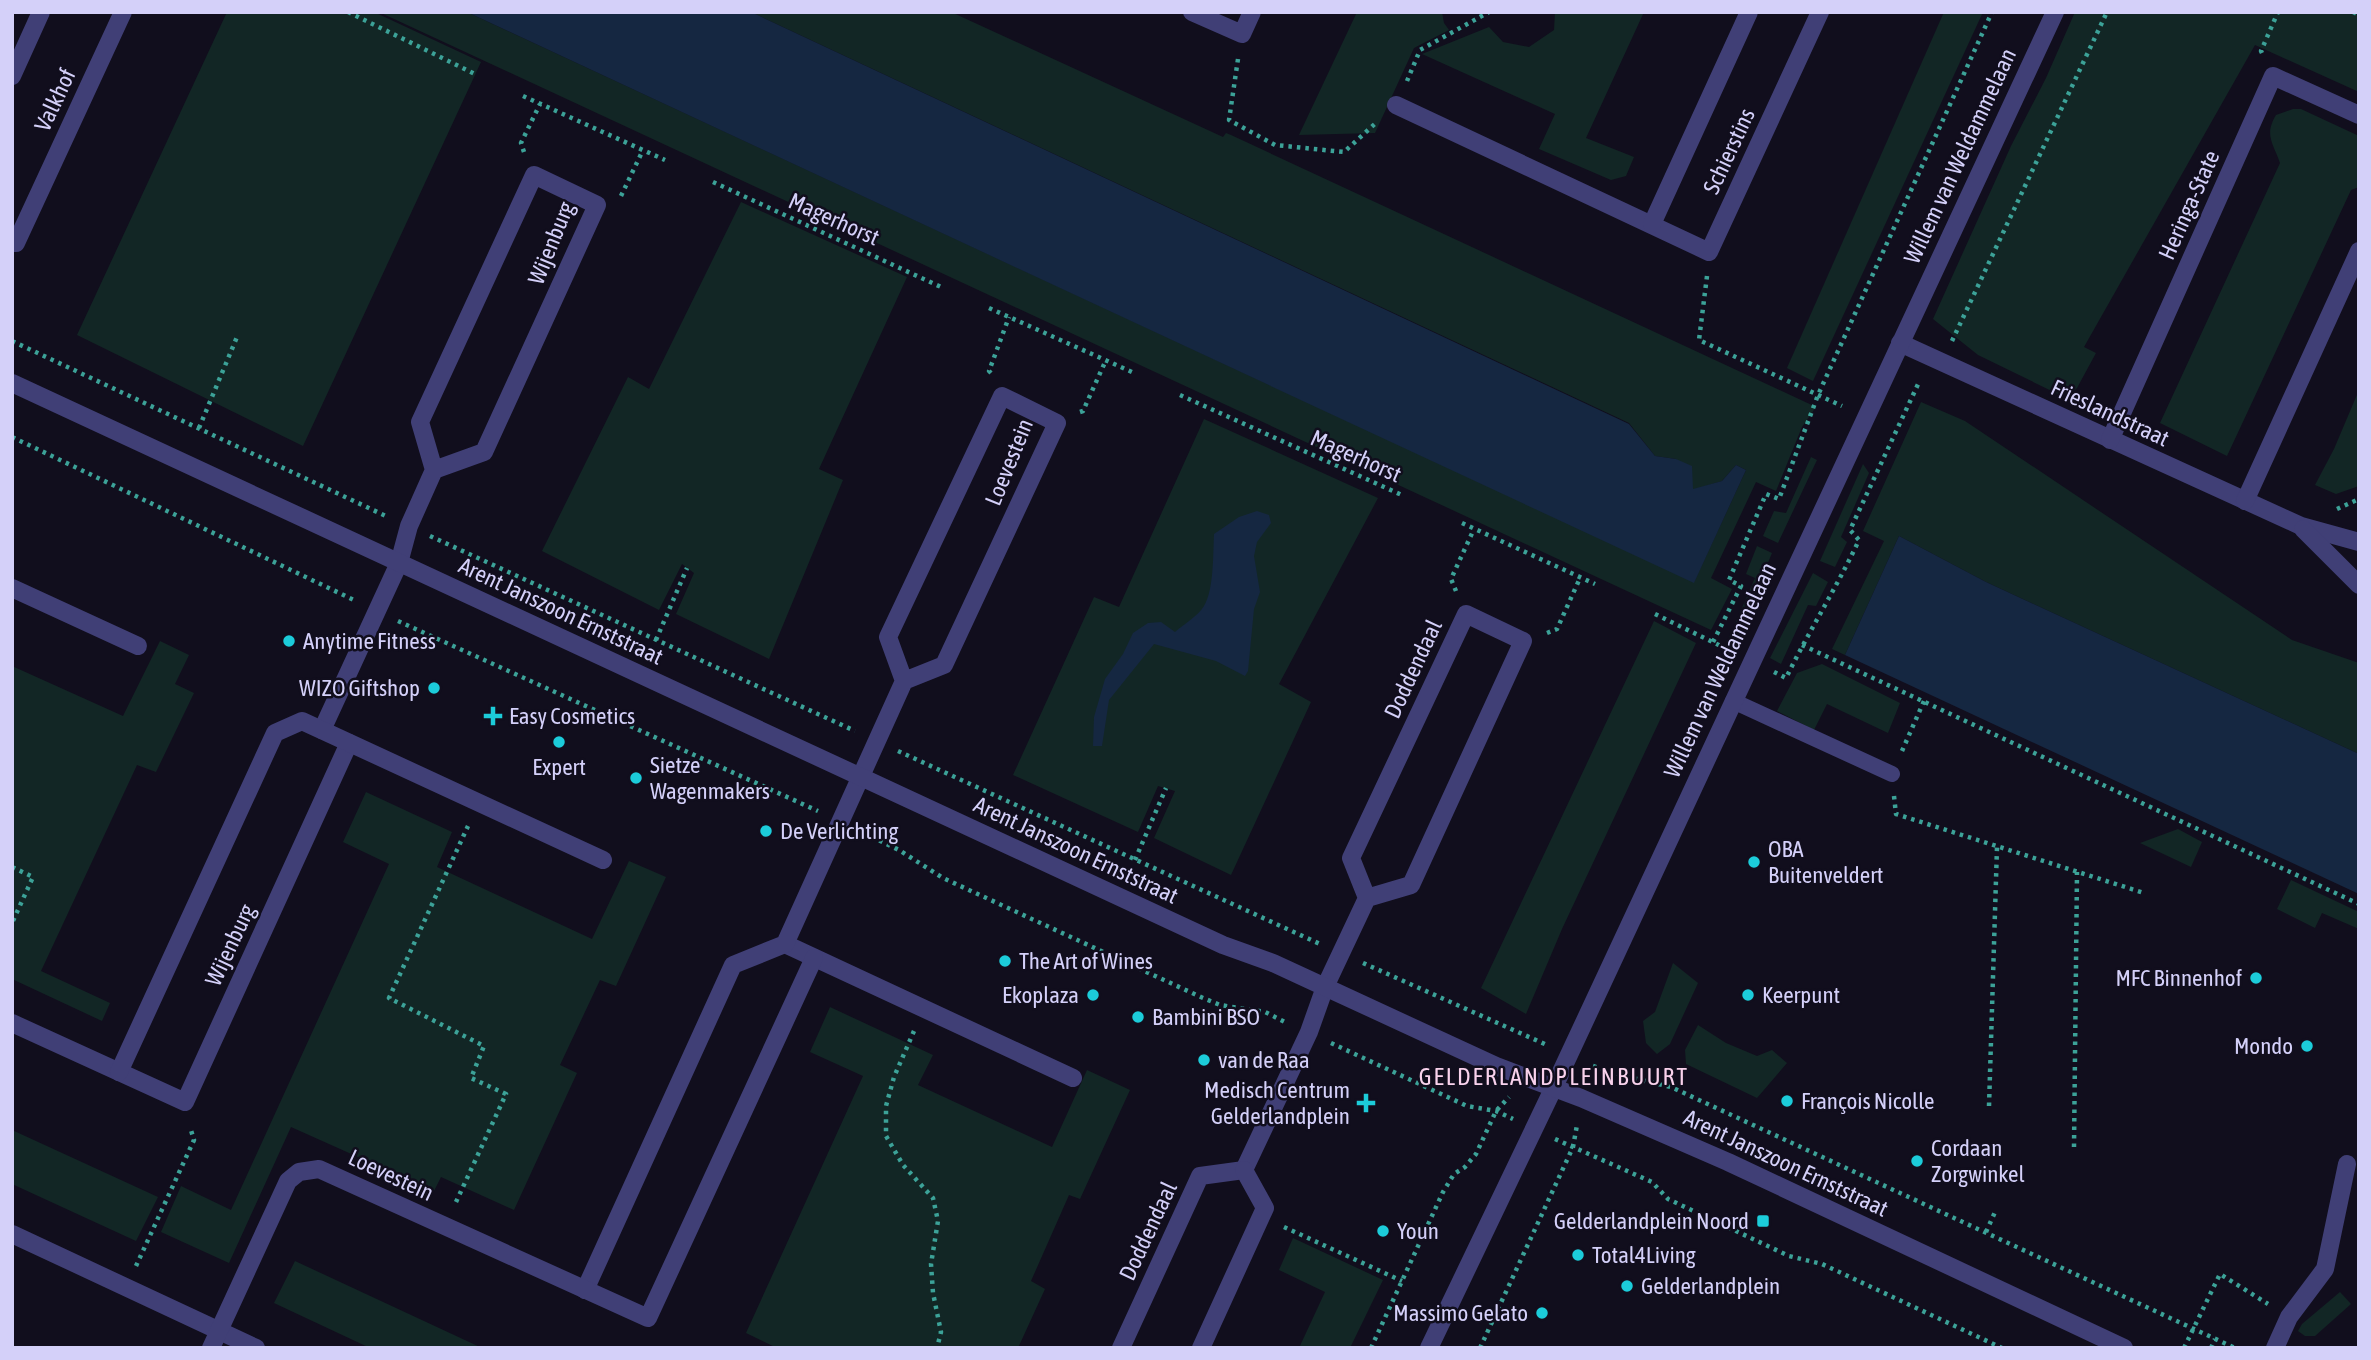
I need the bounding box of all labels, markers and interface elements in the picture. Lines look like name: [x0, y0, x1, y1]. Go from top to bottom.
street label: Willem van Weldammelaan: [1899, 44, 2021, 268]
street label: Valkhof: [29, 65, 81, 135]
street label: Schierstins: [1698, 104, 1760, 198]
street label: Heringa-State: [2153, 146, 2225, 264]
street label: Magerhorst: [785, 188, 883, 250]
street label: Wijenburg: [523, 198, 579, 288]
street label: Frieslandstraat: [2047, 374, 2173, 452]
street label: Loevestein: [980, 415, 1038, 509]
street label: Magerhorst: [1307, 425, 1405, 487]
street label: Arent Janszoon Ernststraat: [455, 552, 667, 670]
street label: Willem van Weldammelaan: [1659, 558, 1781, 782]
street label: Doddendaal: [1379, 616, 1447, 722]
place label: Anytime Fitness: [303, 628, 436, 654]
marker: Anytime Fitness: [281, 633, 297, 649]
place label: WIZO Giftshop: [299, 675, 420, 701]
marker: WIZO Giftshop: [426, 680, 442, 696]
place label: Easy Cosmetics: [509, 703, 635, 729]
marker: Easy Cosmetics: [483, 706, 503, 726]
marker: Expert: [551, 734, 567, 750]
place label: Sietze Wagenmakers: [650, 752, 770, 804]
place label: Expert: [532, 754, 586, 780]
marker: Sietze Wagenmakers: [628, 770, 644, 786]
street label: Arent Janszoon Ernststraat: [970, 791, 1182, 909]
place label: De Verlichting: [780, 818, 898, 844]
marker: De Verlichting: [758, 823, 774, 839]
place label: OBA Buitenveldert: [1768, 836, 1883, 888]
marker: OBA Buitenveldert: [1746, 854, 1762, 870]
street label: Wijenburg: [200, 900, 260, 990]
place label: The Art of Wines: [1019, 948, 1153, 974]
marker: The Art of Wines: [997, 953, 1013, 969]
place label: MFC Binnenhof: [2115, 965, 2242, 991]
marker: MFC Binnenhof: [2248, 970, 2264, 986]
place label: Ekoplaza: [1002, 982, 1079, 1008]
place label: Keerpunt: [1762, 982, 1840, 1008]
marker: Ekoplaza: [1085, 987, 1101, 1003]
marker: Keerpunt: [1740, 987, 1756, 1003]
place label: Bambini BSO: [1152, 1004, 1260, 1030]
marker: Bambini BSO: [1130, 1009, 1146, 1025]
place label: Mondo: [2234, 1033, 2293, 1059]
marker: Mondo: [2299, 1038, 2315, 1054]
place label: van de Raa: [1218, 1047, 1310, 1073]
marker: van de Raa: [1196, 1052, 1212, 1068]
district label: GELDERLANDPLEINBUURT: [1419, 1063, 1689, 1090]
place label: Medisch Centrum Gelderlandplein: [1204, 1077, 1350, 1129]
place label: François Nicolle: [1801, 1088, 1934, 1114]
marker: Medisch Centrum Gelderlandplein: [1356, 1093, 1376, 1113]
marker: François Nicolle: [1779, 1093, 1795, 1109]
street label: Arent Janszoon Ernststraat: [1680, 1104, 1892, 1222]
place label: Cordaan Zorgwinkel: [1931, 1135, 2025, 1187]
street label: Loevestein: [344, 1144, 438, 1206]
marker: Cordaan Zorgwinkel: [1909, 1153, 1925, 1169]
street label: Doddendaal: [1114, 1178, 1182, 1284]
place label: Gelderlandplein Noord: [1554, 1208, 1749, 1234]
marker: Gelderlandplein Noord: [1755, 1213, 1771, 1229]
place label: Youn: [1397, 1218, 1439, 1244]
marker: Youn: [1375, 1223, 1391, 1239]
place label: Total4Living: [1592, 1242, 1696, 1268]
marker: Total4Living: [1570, 1247, 1586, 1263]
place label: Gelderlandplein: [1641, 1273, 1780, 1299]
marker: Gelderlandplein: [1619, 1278, 1635, 1294]
place label: Massimo Gelato: [1393, 1300, 1528, 1326]
marker: Massimo Gelato: [1534, 1305, 1550, 1321]

